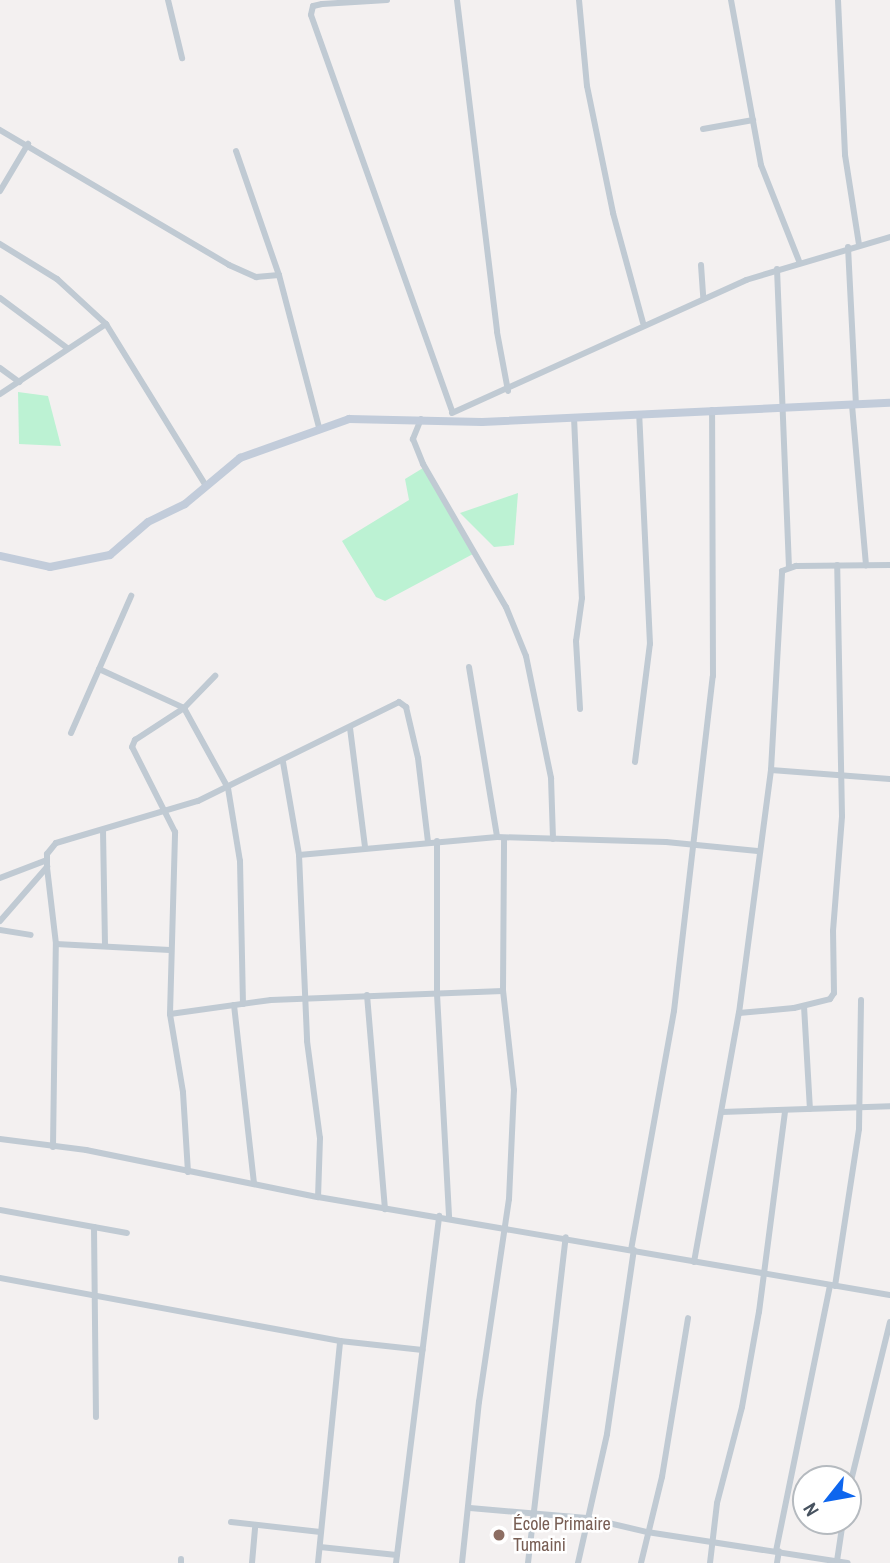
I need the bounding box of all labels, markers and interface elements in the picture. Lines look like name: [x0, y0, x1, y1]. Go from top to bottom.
north arrow: [792, 1465, 862, 1535]
text: N: [797, 1498, 825, 1521]
place label: École Primaire Tumaini: [513, 1514, 611, 1556]
marker: École Primaire Tumaini: [491, 1527, 507, 1543]

